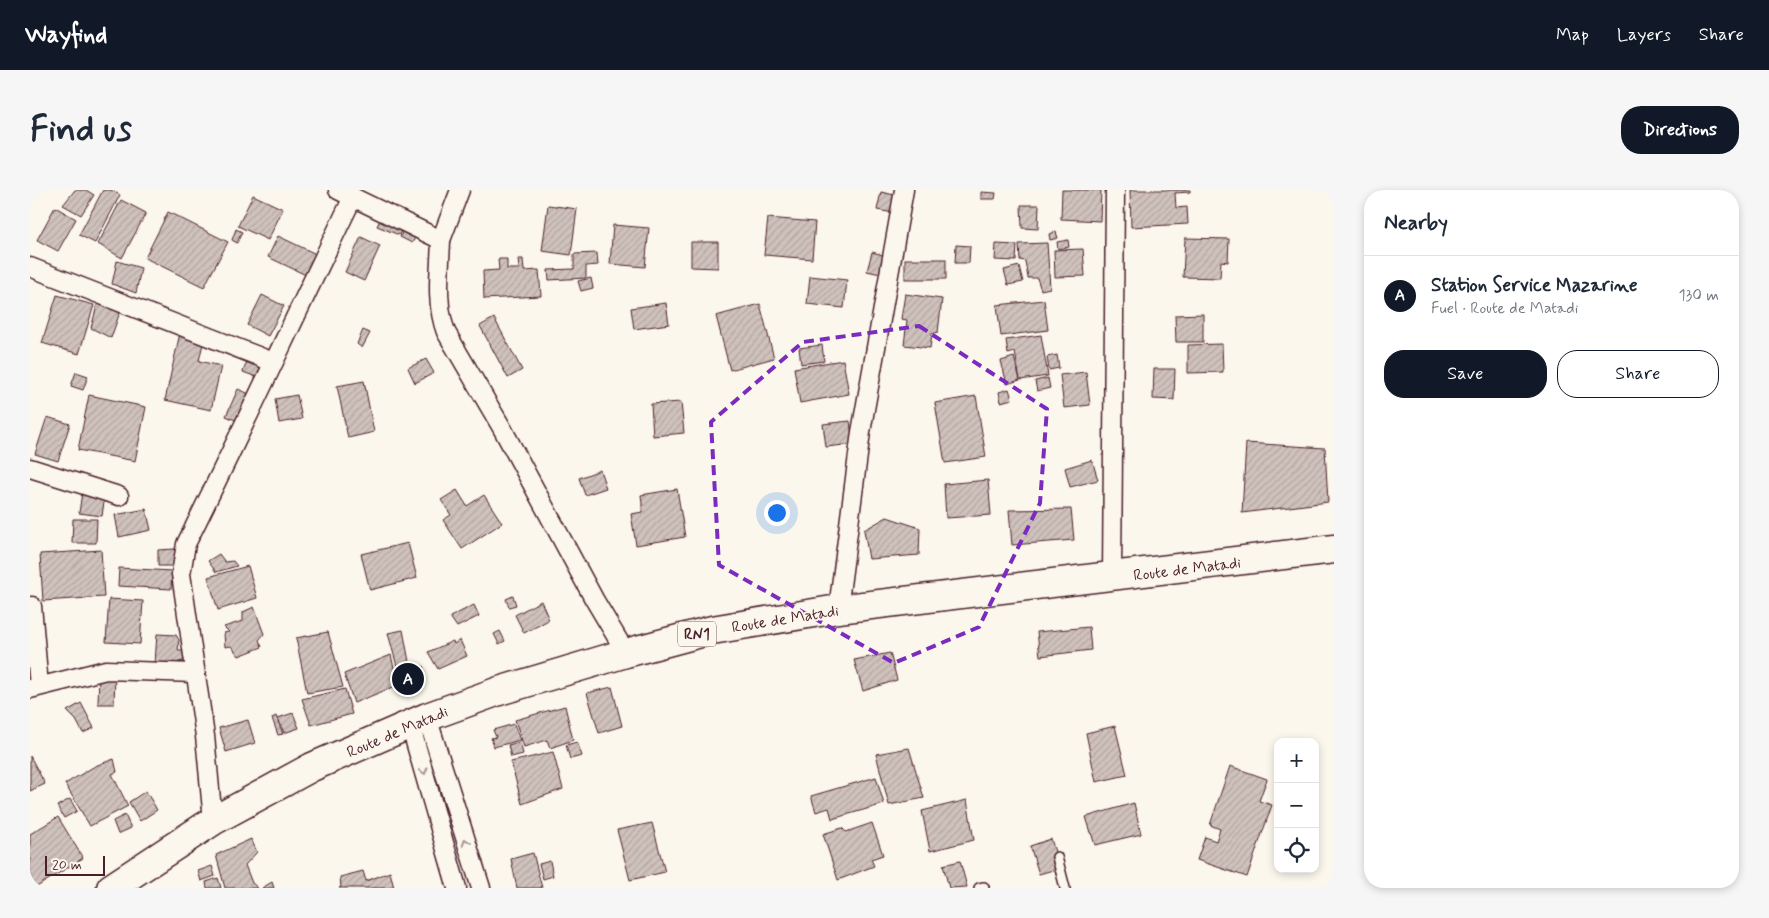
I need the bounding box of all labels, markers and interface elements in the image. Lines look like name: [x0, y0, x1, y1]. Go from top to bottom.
text: Wayfind: [25, 20, 107, 51]
text: Map: [1556, 23, 1589, 47]
text: Layers: [1617, 23, 1671, 47]
text: Share: [1699, 23, 1744, 47]
button: Directions: [1621, 106, 1739, 154]
text: Find us: [30, 107, 132, 153]
text: Nearby: [1384, 209, 1448, 237]
text: Station Service Mazarine: [1431, 273, 1637, 298]
text: A: [1395, 285, 1405, 306]
text: 130 m: [1678, 285, 1719, 306]
text: Fuel · Route de Matadi: [1431, 298, 1578, 319]
button: Save: [1384, 350, 1547, 398]
button: Share: [1557, 350, 1719, 398]
your location: [764, 500, 790, 526]
street label: Route de Matadi: [1132, 552, 1243, 587]
street label: Route de Matadi: [730, 601, 841, 638]
road number: RN1: [678, 622, 716, 646]
pin: A: [392, 660, 424, 698]
street label: Route de Matadi: [344, 701, 452, 763]
map controls: [1274, 738, 1319, 873]
button: +: [1274, 738, 1319, 783]
one-way arrow: [418, 766, 428, 774]
button: −: [1274, 783, 1319, 828]
button: locate: [1274, 828, 1319, 873]
one-way arrow: [462, 838, 472, 846]
scale bar: [45, 853, 105, 876]
text: 20 m: [52, 856, 82, 874]

